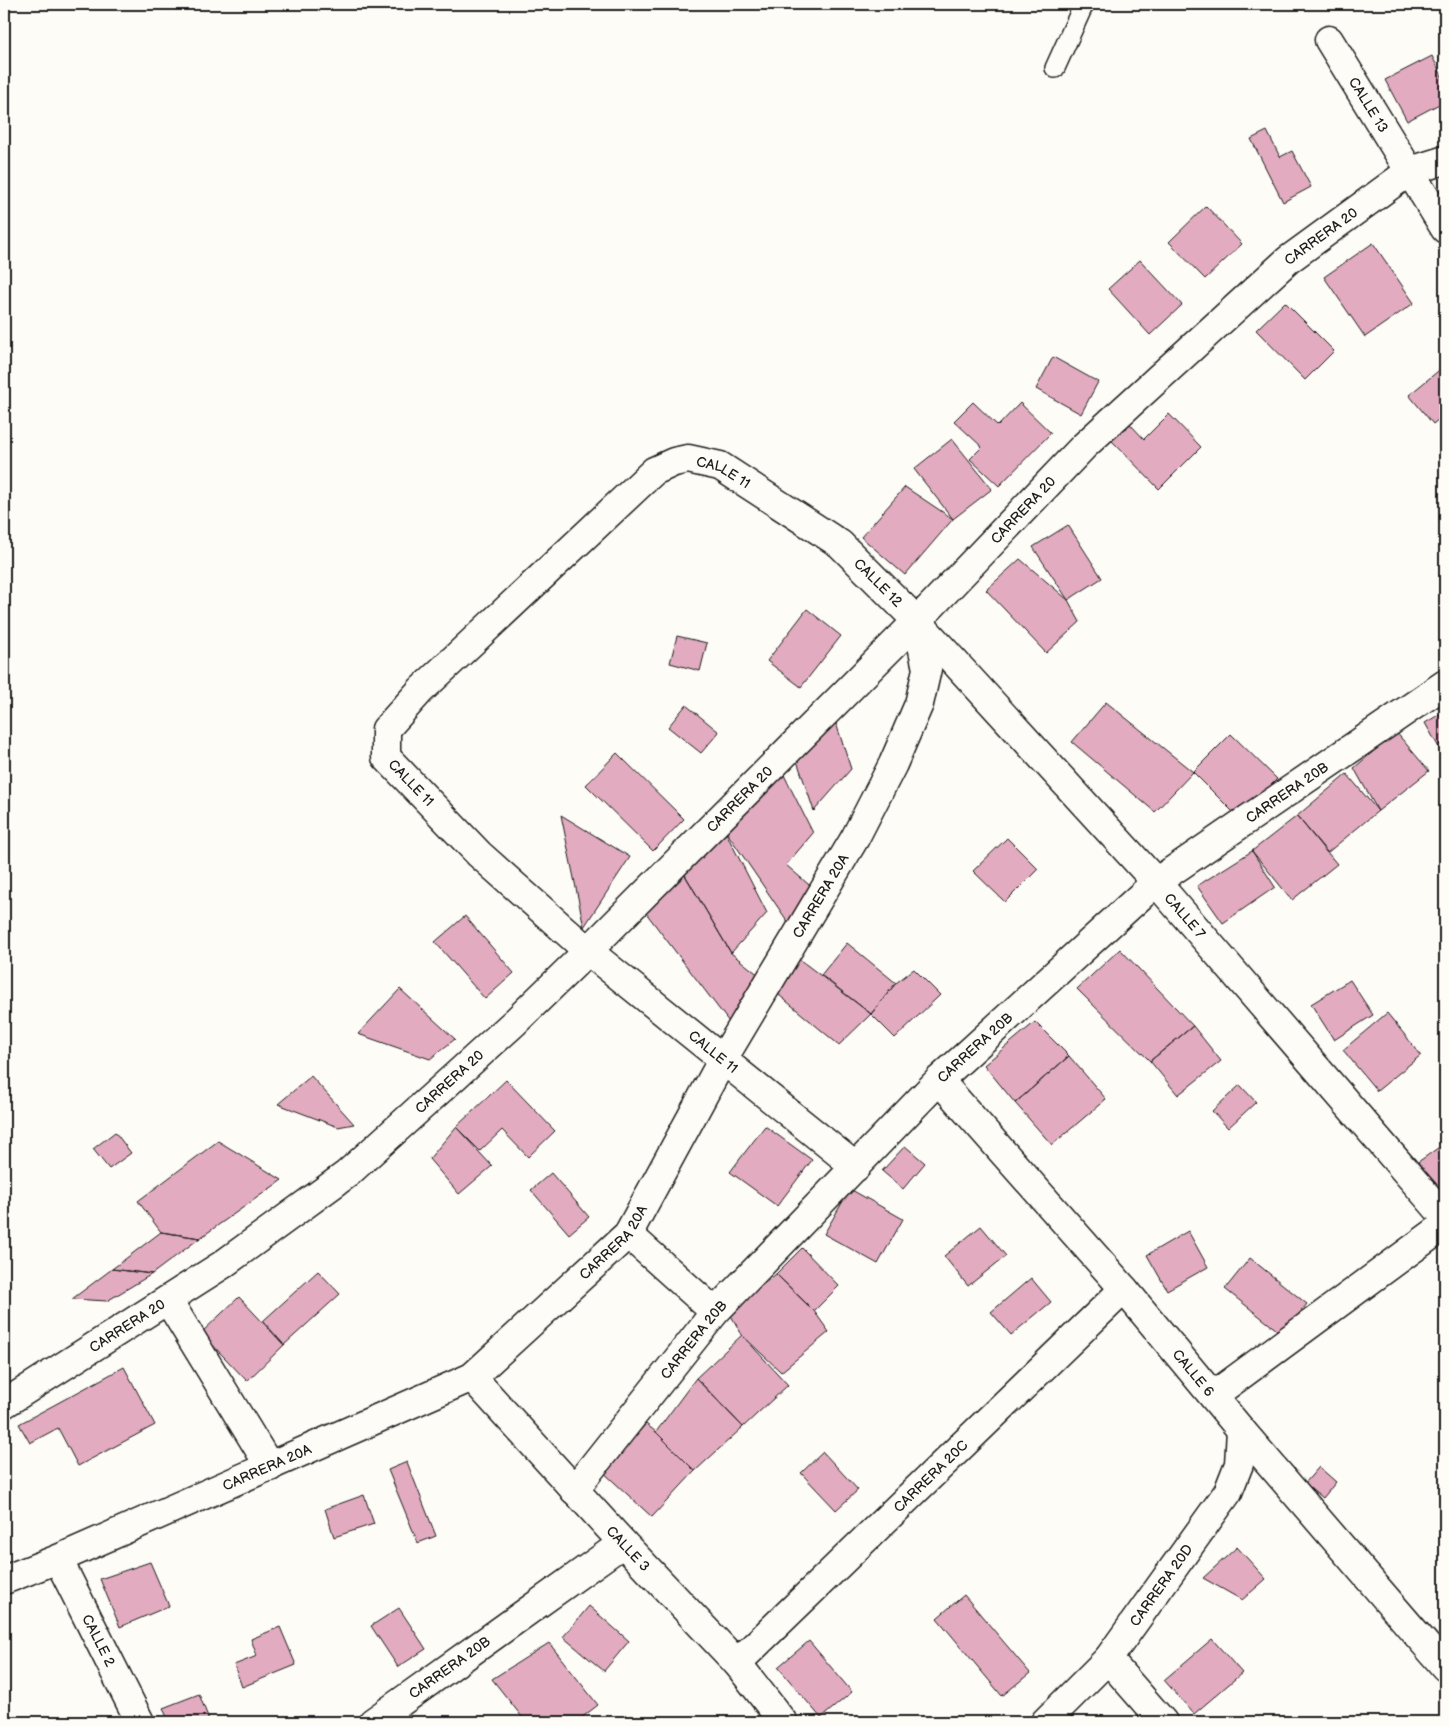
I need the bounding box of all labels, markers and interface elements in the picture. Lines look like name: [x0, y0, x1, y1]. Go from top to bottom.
street label: CALLE 13: [1345, 74, 1392, 136]
street label: CARRERA 20: [1281, 204, 1361, 268]
street label: CALLE 11: [695, 453, 754, 492]
street label: CARRERA 20: [987, 473, 1059, 547]
street label: CALLE 12: [851, 555, 907, 611]
street label: CALLE 11: [385, 756, 437, 810]
street label: CARRERA 20B: [1242, 758, 1332, 826]
street label: CARRERA 20: [703, 762, 776, 836]
street label: CARRERA 20A: [789, 850, 852, 941]
street label: CALLE 7: [1161, 890, 1209, 942]
street label: CARRERA 20B: [934, 1008, 1016, 1086]
street label: CALLE 11: [685, 1027, 741, 1077]
street label: CARRERA 20: [411, 1046, 487, 1117]
street label: CARRERA 20A: [576, 1202, 651, 1283]
street label: CARRERA 20: [86, 1295, 168, 1356]
street label: CARRERA 20B: [657, 1296, 730, 1382]
street label: CALLE 6: [1169, 1346, 1218, 1400]
street label: CARRERA 20C: [890, 1436, 971, 1516]
street label: CARRERA 20A: [220, 1440, 314, 1494]
street label: CALLE 3: [603, 1522, 654, 1575]
street label: CARRERA 20D: [1126, 1541, 1196, 1629]
street label: CALLE 2: [79, 1611, 119, 1670]
street label: CARRERA 20B: [405, 1632, 494, 1702]

